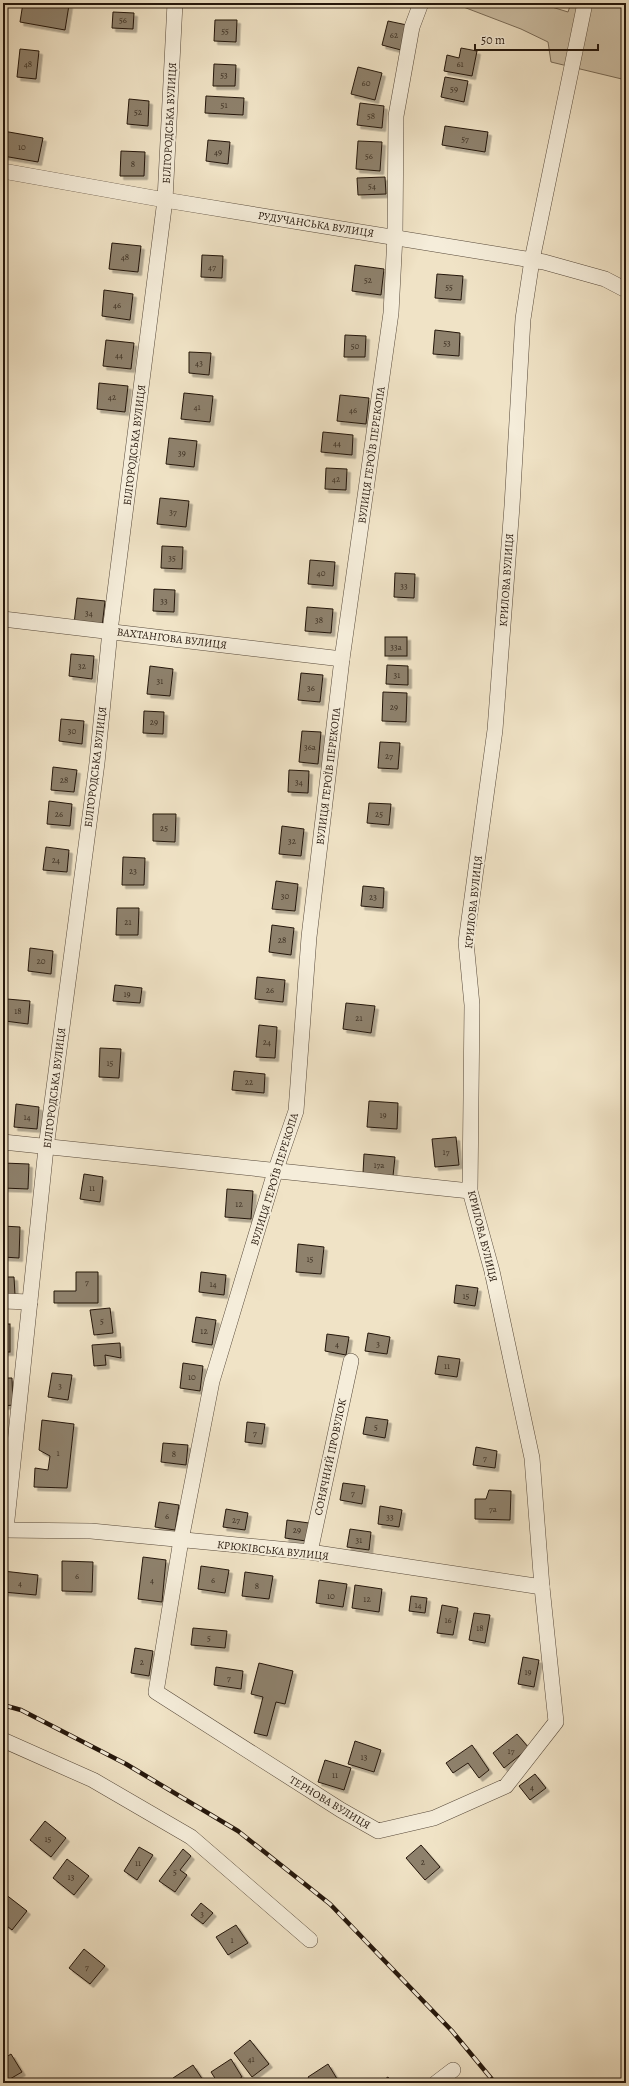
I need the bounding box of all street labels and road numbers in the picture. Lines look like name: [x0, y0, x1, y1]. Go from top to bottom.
street label: БІЛГОРОДСЬКА ВУЛИЦЯ: [159, 62, 180, 184]
street label: РУДУЧАНСЬКА ВУЛИЦЯ: [257, 208, 375, 241]
street label: БІЛГОРОДСЬКА ВУЛИЦЯ: [120, 384, 149, 506]
street label: ВУЛИЦЯ ГЕРОЇВ ПЕРЕКОПА: [354, 385, 389, 525]
street label: КРИЛОВА ВУЛИЦЯ: [496, 532, 517, 627]
street label: ВАХТАНГОВА ВУЛИЦЯ: [116, 624, 228, 653]
street label: БІЛГОРОДСЬКА ВУЛИЦЯ: [81, 706, 110, 828]
street label: ВУЛИЦЯ ГЕРОЇВ ПЕРЕКОПА: [313, 706, 344, 846]
street label: КРИЛОВА ВУЛИЦЯ: [461, 854, 486, 949]
street label: БІЛГОРОДСЬКА ВУЛИЦЯ: [40, 1027, 69, 1149]
street label: ВУЛИЦЯ ГЕРОЇВ ПЕРЕКОПА: [247, 1110, 302, 1248]
street label: КРИЛОВА ВУЛИЦЯ: [464, 1189, 501, 1284]
street label: СОНЯЧНИЙ ПРОВУЛОК: [311, 1397, 350, 1517]
street label: КРЮКІВСЬКА ВУЛИЦЯ: [216, 1537, 330, 1564]
street label: ТЕРНОВА ВУЛИЦЯ: [286, 1772, 373, 1833]

